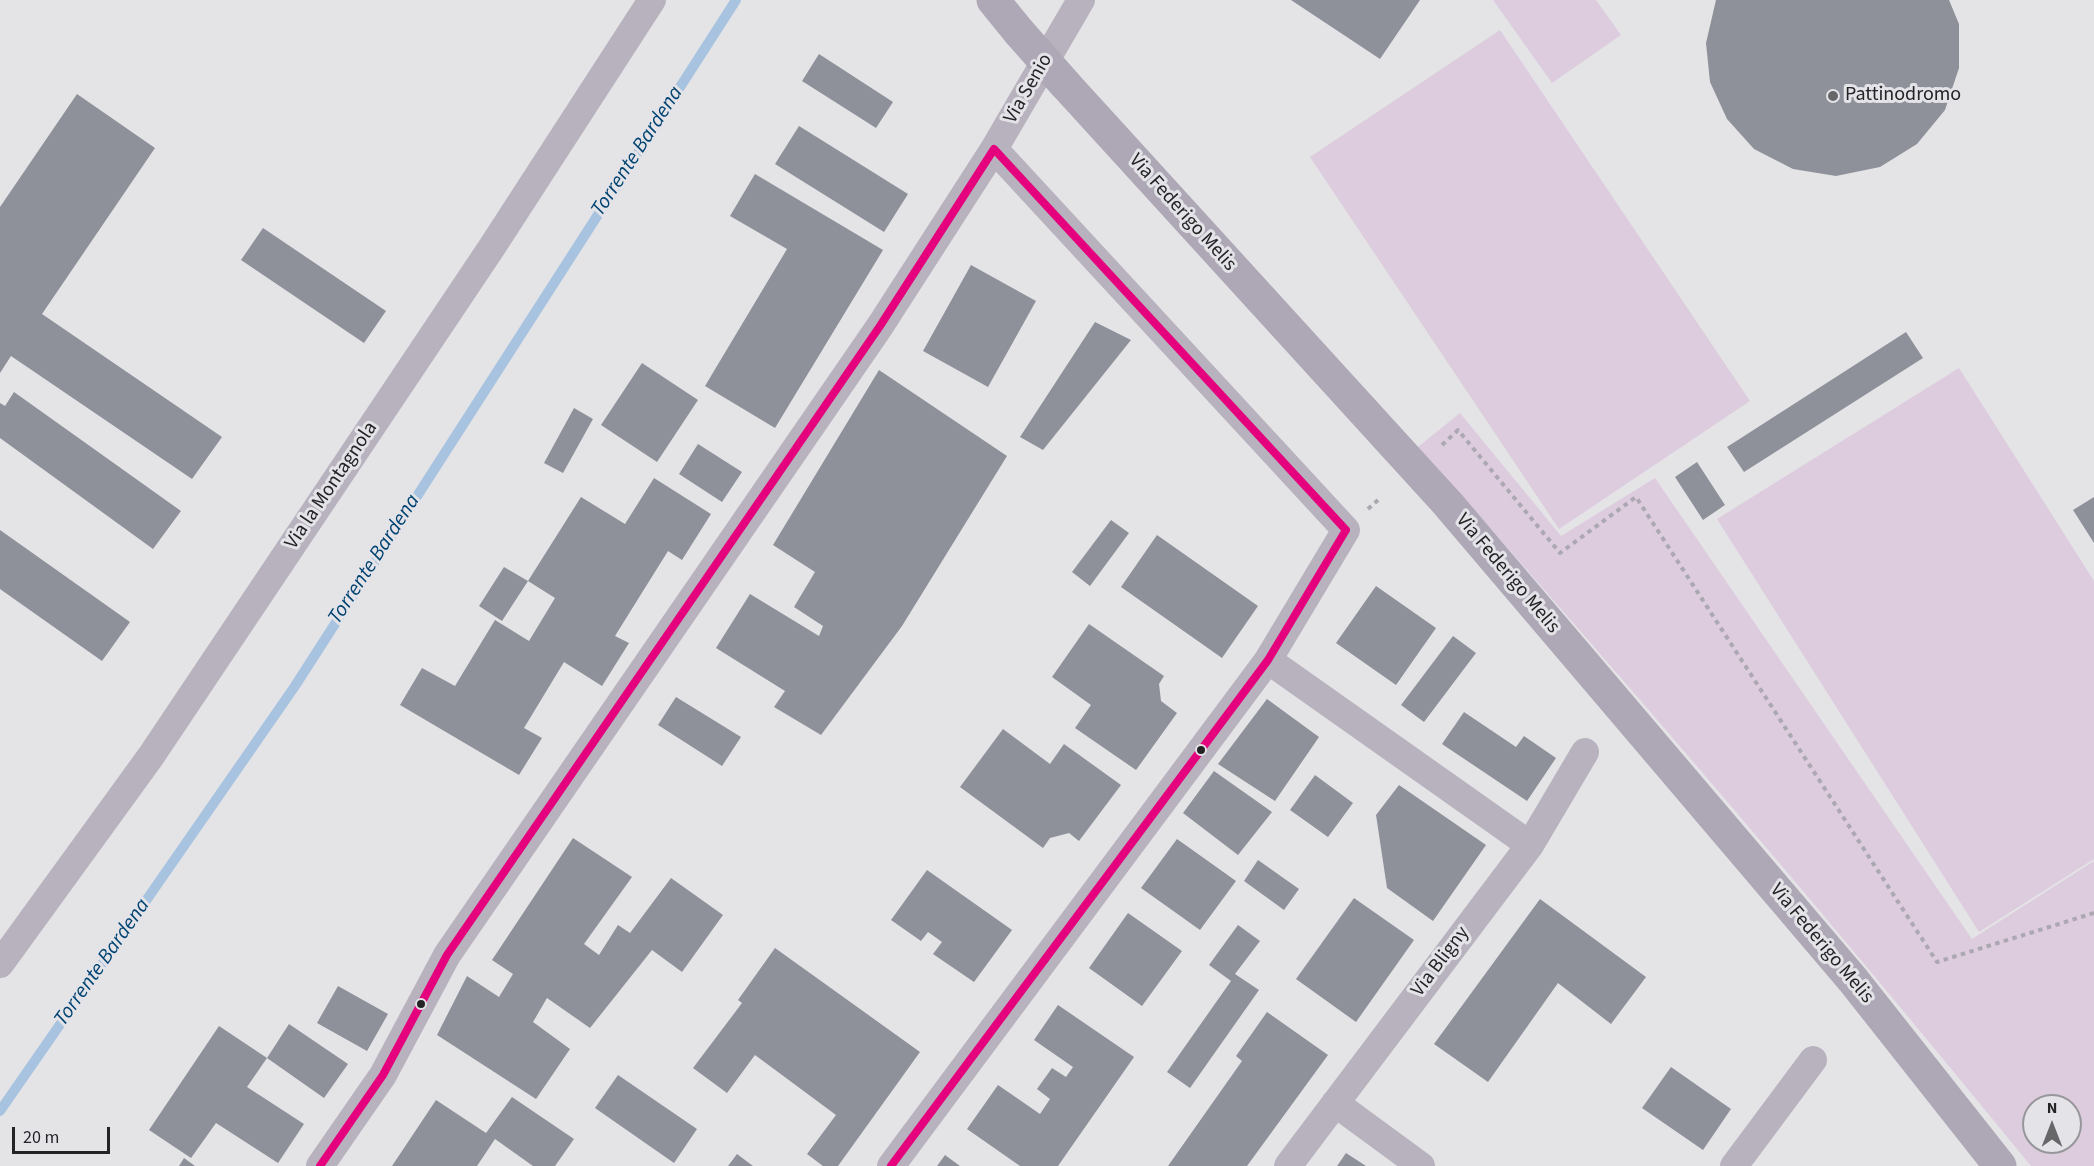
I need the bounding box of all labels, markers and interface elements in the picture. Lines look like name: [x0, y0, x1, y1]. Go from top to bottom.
street label: Via Senio: [999, 50, 1059, 128]
water label: Torrente Bardena: [587, 82, 689, 222]
place label: Pattinodromo: [1845, 84, 1961, 108]
marker: Pattinodromo: [1826, 89, 1840, 103]
street label: Via Federigo Melis: [1123, 150, 1241, 276]
street label: Via la Montagnola: [281, 418, 383, 554]
water label: Torrente Bardena: [324, 490, 426, 630]
street label: Via Federigo Melis: [1450, 509, 1564, 639]
unlabelled marker: [1195, 744, 1207, 756]
street label: Via Federigo Melis: [1764, 879, 1878, 1009]
water label: Torrente Bardena: [50, 894, 156, 1032]
street label: Via Bligny: [1407, 922, 1475, 1002]
unlabelled marker: [415, 998, 427, 1010]
north arrow: [2022, 1094, 2082, 1154]
text: N: [2047, 1097, 2057, 1119]
scale bar: [15, 1115, 112, 1153]
text: 20 m: [23, 1125, 59, 1150]

